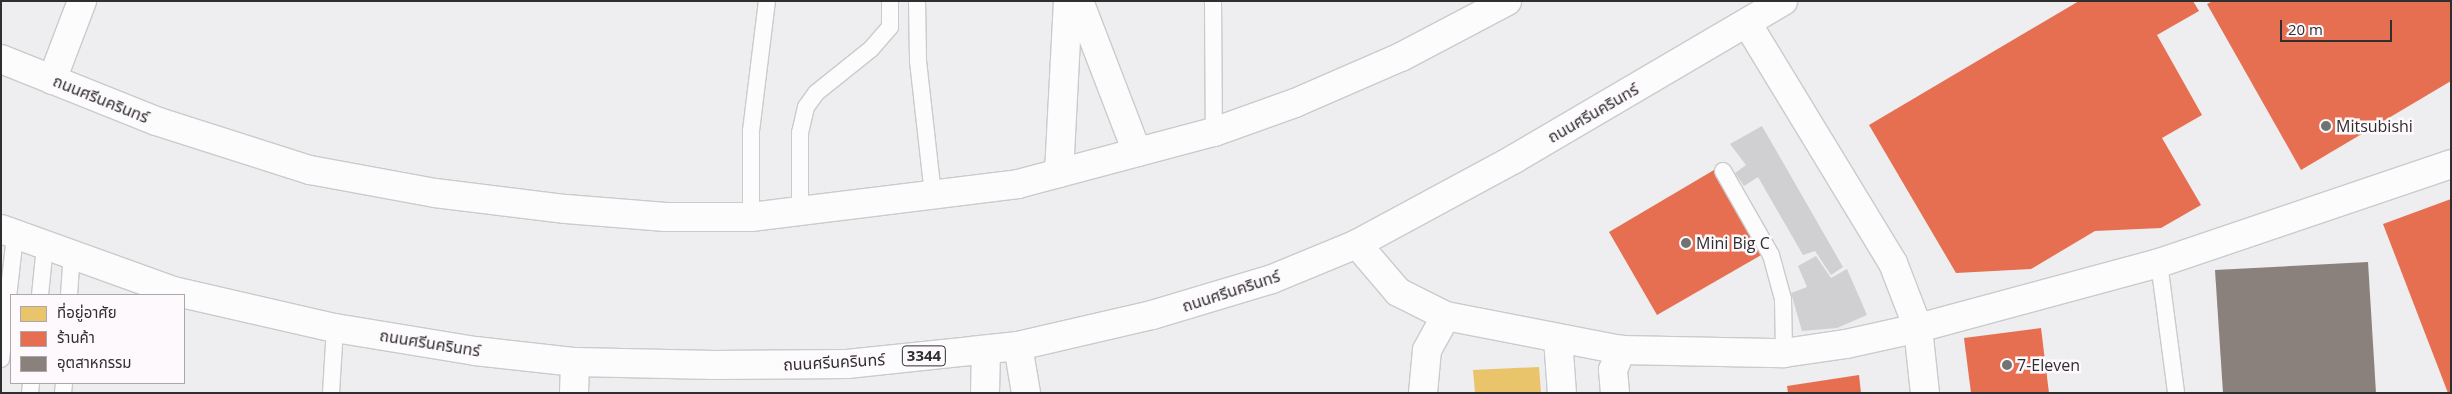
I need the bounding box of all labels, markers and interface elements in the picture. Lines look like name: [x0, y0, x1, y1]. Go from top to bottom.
scale bar: [2282, 10, 2394, 42]
text: 20 m: [2288, 19, 2323, 39]
street label: ถนนศรีนครินทร์: [50, 71, 152, 127]
street label: ถนนศรีนครินทร์: [1544, 79, 1642, 147]
place label: Mitsubishi: [2336, 116, 2413, 136]
marker: Mitsubishi: [2320, 120, 2332, 132]
place label: Mini Big C: [1696, 233, 1770, 253]
marker: Mini Big C: [1680, 237, 1692, 249]
street label: ถนนศรีนครินทร์: [1180, 266, 1282, 316]
legend: [10, 294, 185, 384]
text: ที่อยู่อาศัย: [57, 302, 117, 322]
street label: ถนนศรีนครินทร์: [378, 326, 482, 360]
text: ร้านค้า: [57, 327, 95, 347]
road number: 3344: [902, 344, 946, 368]
street label: ถนนศรีนครินทร์: [783, 350, 885, 374]
text: อุตสาหกรรม: [57, 352, 131, 372]
place label: 7-Eleven: [2017, 355, 2080, 375]
marker: 7-Eleven: [2001, 359, 2013, 371]

